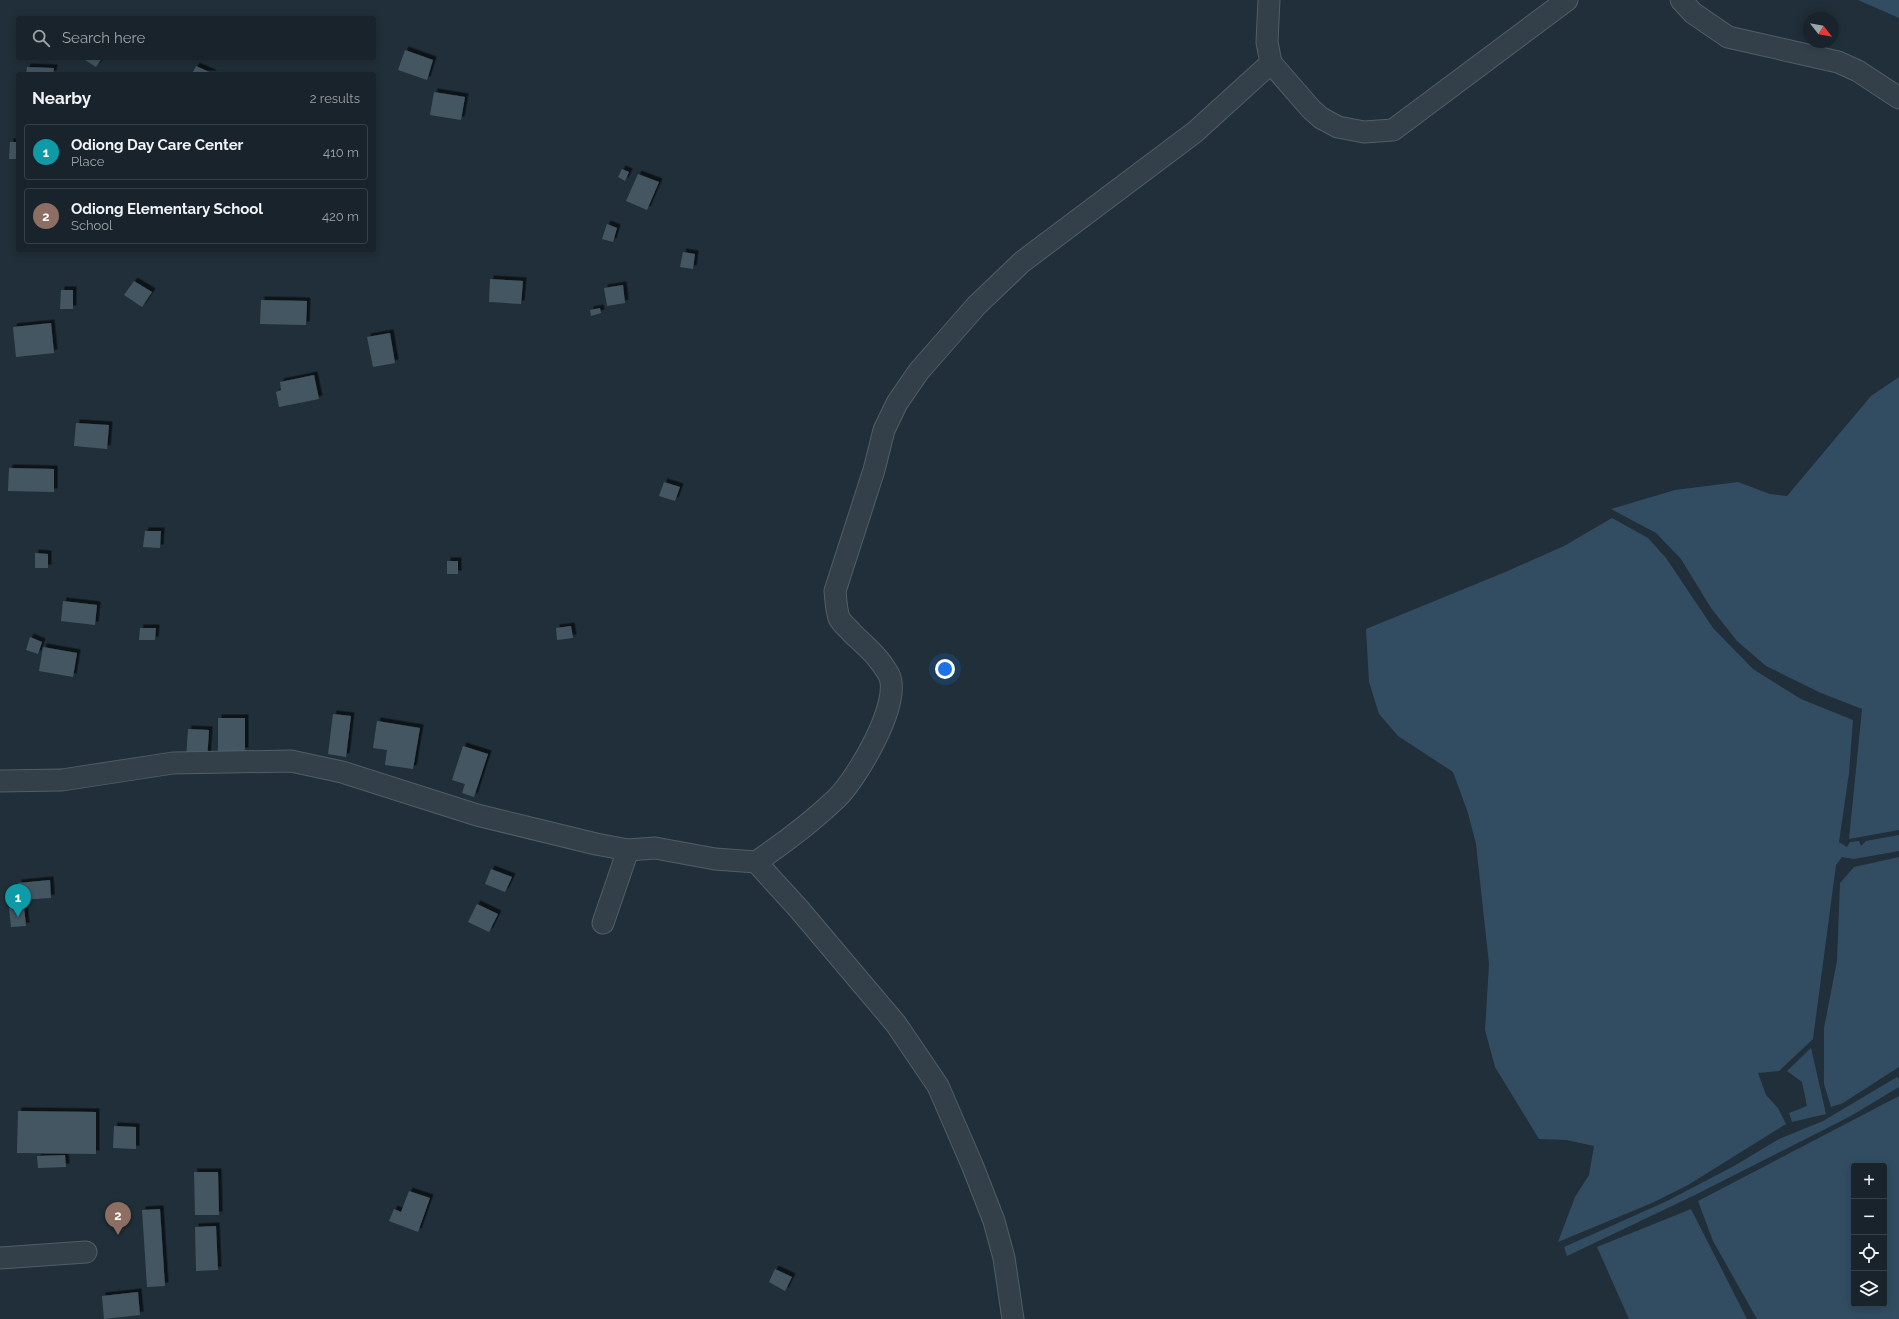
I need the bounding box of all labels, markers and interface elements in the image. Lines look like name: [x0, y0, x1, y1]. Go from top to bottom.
north arrow: [1803, 12, 1839, 48]
search box: [16, 16, 376, 60]
icon: search: [30, 27, 52, 49]
text: Search here: [62, 29, 145, 47]
text: Nearby: [32, 88, 91, 108]
text: 2 results: [310, 91, 360, 106]
text: Odiong Day Care Center: [71, 136, 243, 154]
text: 1: [43, 145, 49, 160]
text: 410 m: [323, 145, 359, 160]
text: Place: [71, 154, 104, 169]
text: Odiong Elementary School: [71, 200, 263, 218]
text: 2: [42, 209, 50, 224]
text: 420 m: [322, 209, 359, 224]
text: School: [71, 218, 113, 233]
your location: [935, 659, 955, 679]
pin: 1: [5, 884, 31, 917]
map controls: [1851, 1163, 1887, 1307]
button: +: [1851, 1163, 1887, 1199]
button: −: [1851, 1199, 1887, 1235]
pin: 2: [105, 1202, 131, 1235]
button: locate: [1851, 1235, 1887, 1271]
button: layers: [1851, 1271, 1887, 1307]

